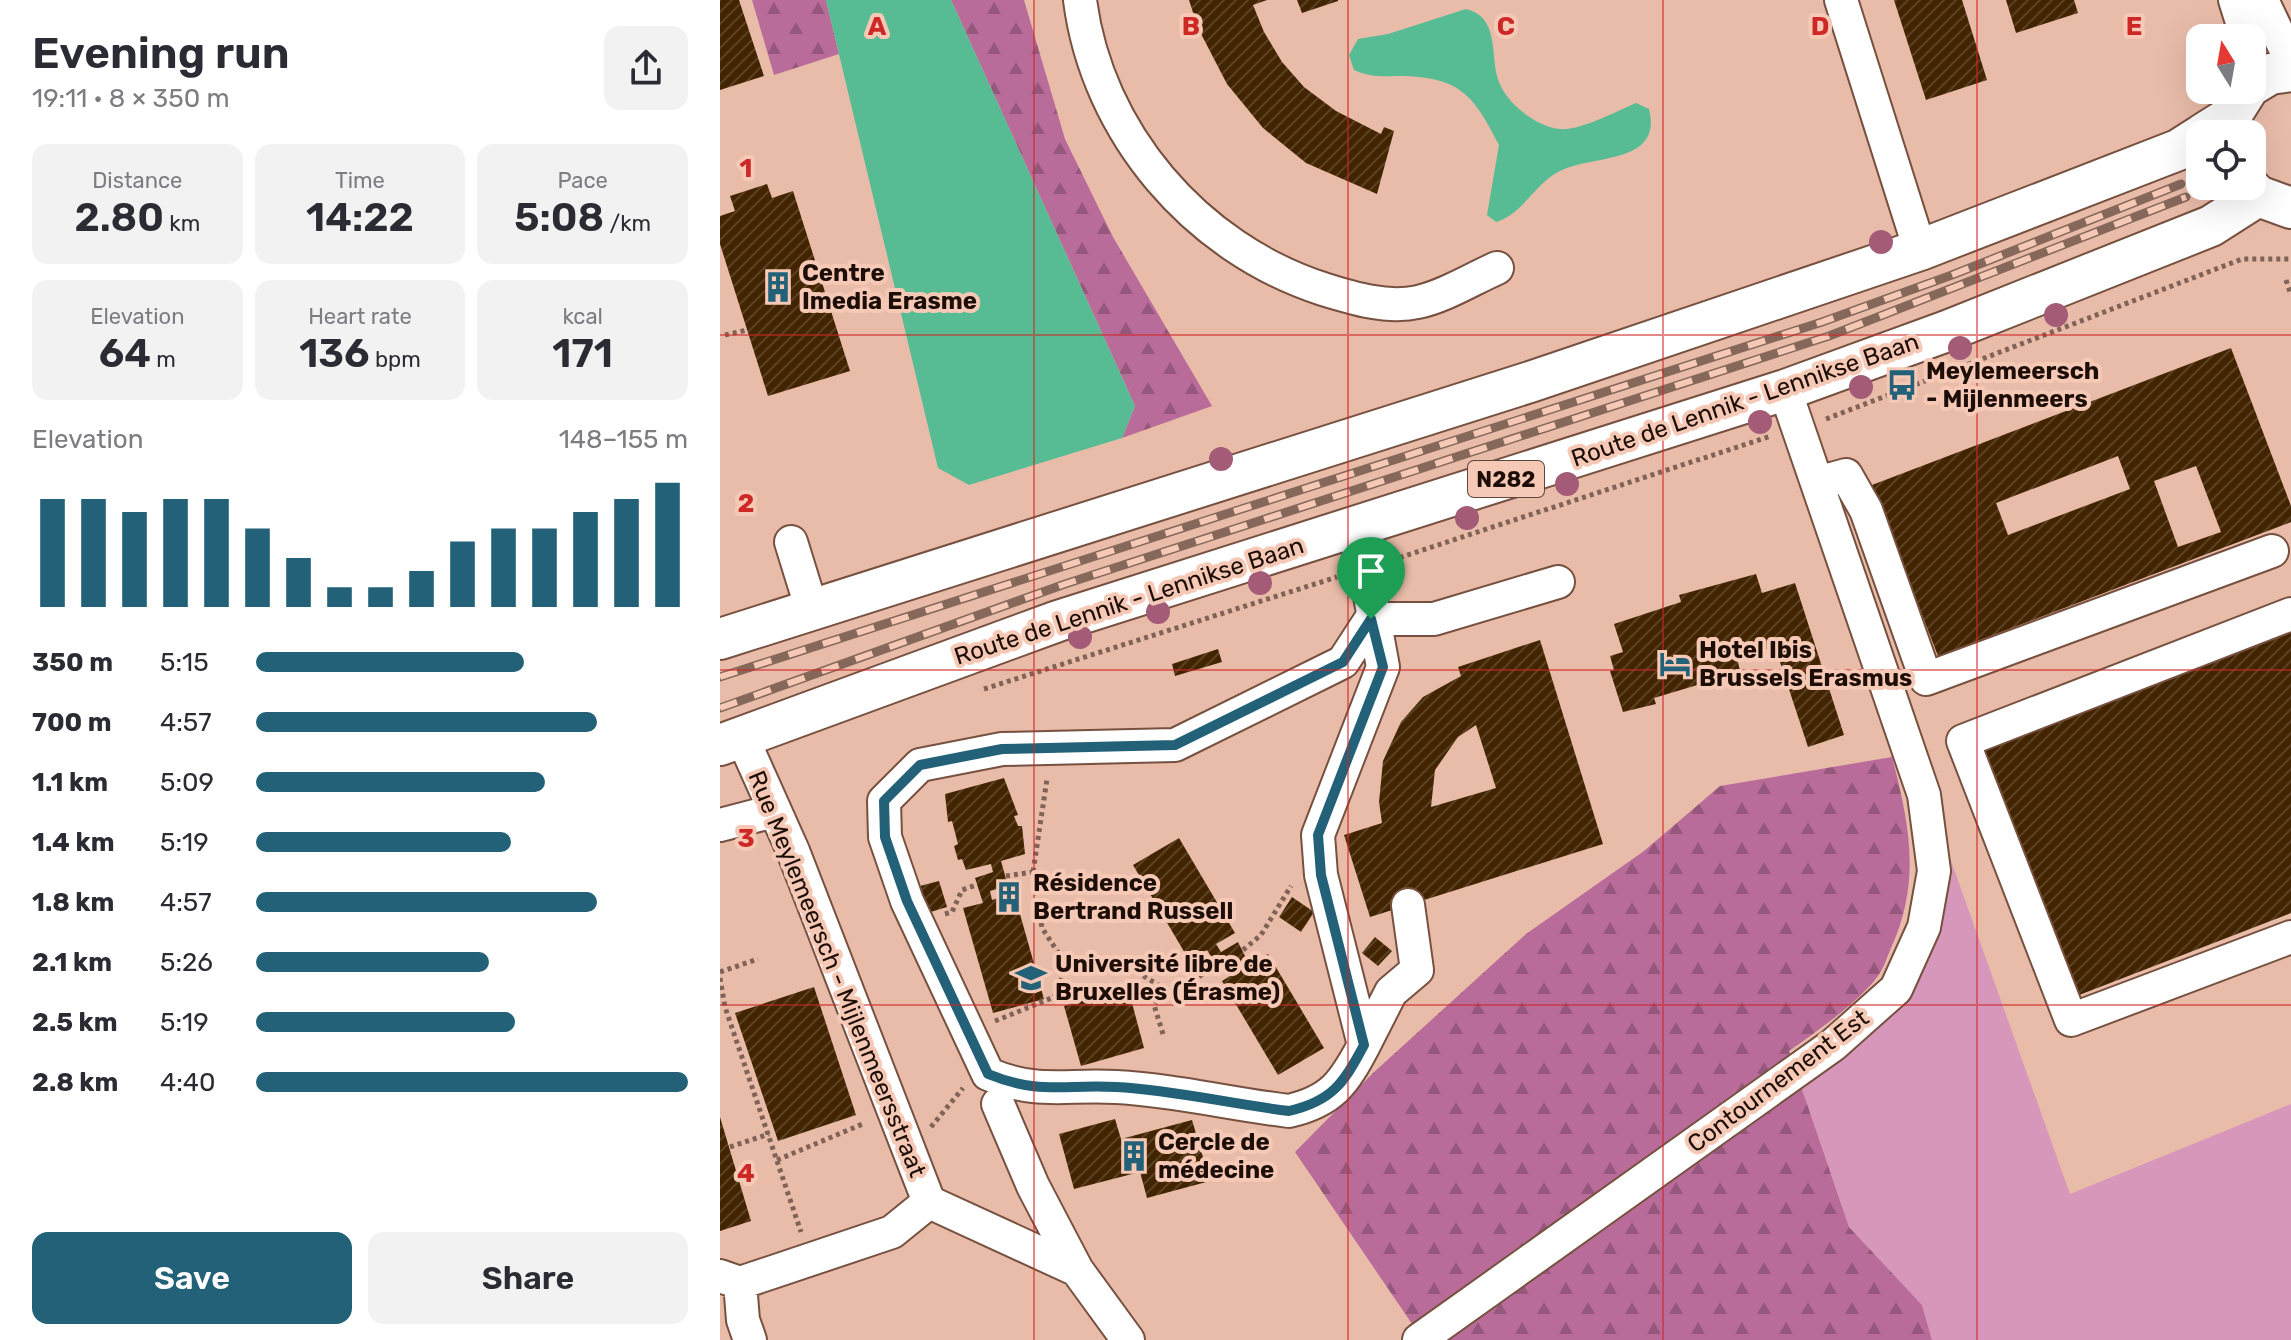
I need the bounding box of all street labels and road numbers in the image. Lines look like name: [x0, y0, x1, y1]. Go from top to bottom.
street label: Route de Lennik - Lennikse Baan: [1568, 327, 1922, 473]
road number: N282: [1468, 461, 1544, 497]
street label: Route de Lennik - Lennikse Baan: [951, 531, 1307, 671]
street label: Rue Meylemeersch - Mijlenmeersstraat: [742, 767, 932, 1181]
street label: Contournement Est: [1682, 1004, 1874, 1158]

